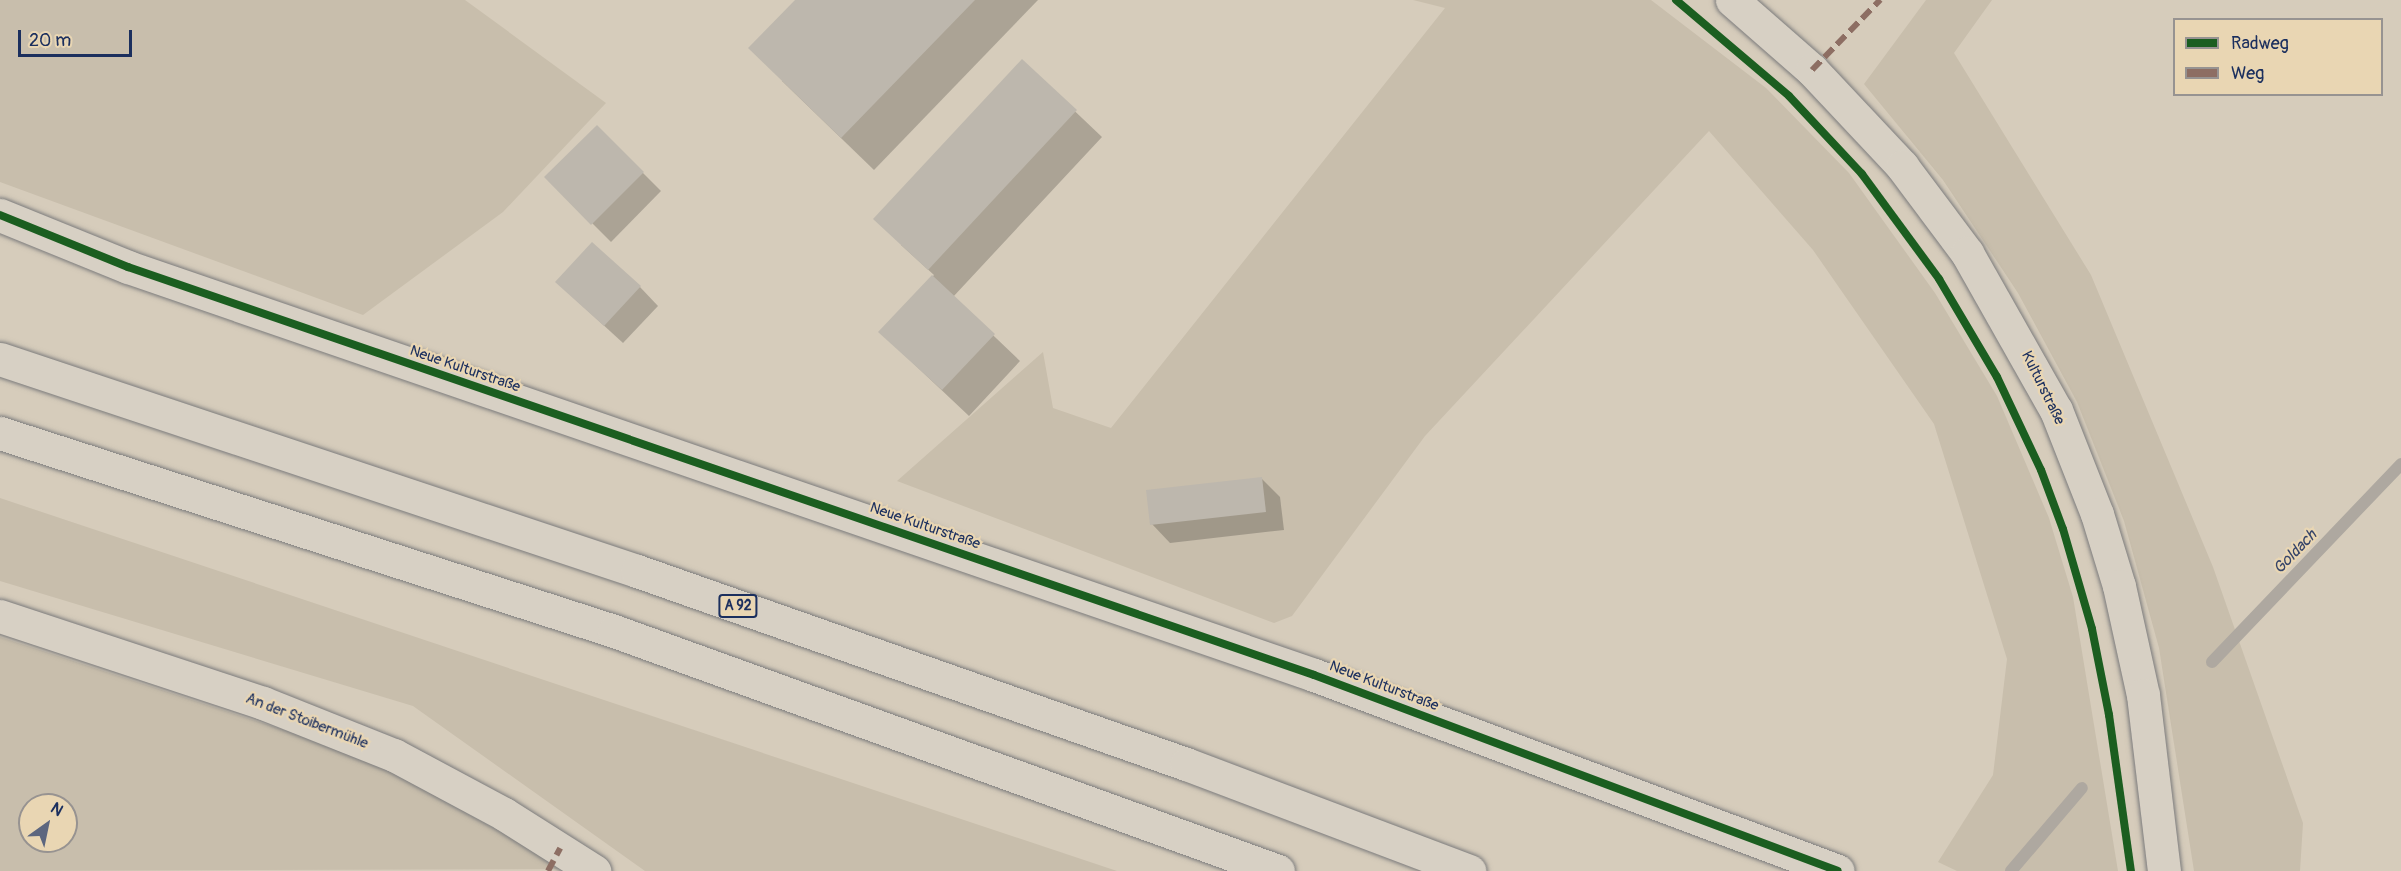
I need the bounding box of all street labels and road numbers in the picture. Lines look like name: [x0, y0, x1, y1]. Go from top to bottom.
street label: Neue Kulturstraße: [407, 342, 523, 396]
street label: Kulturstraße: [2017, 348, 2069, 428]
street label: Neue Kulturstraße: [867, 499, 983, 553]
road number: A 92: [717, 595, 759, 617]
street label: Neue Kulturstraße: [1327, 657, 1441, 715]
street label: An der Stoibermühle: [243, 689, 371, 753]

